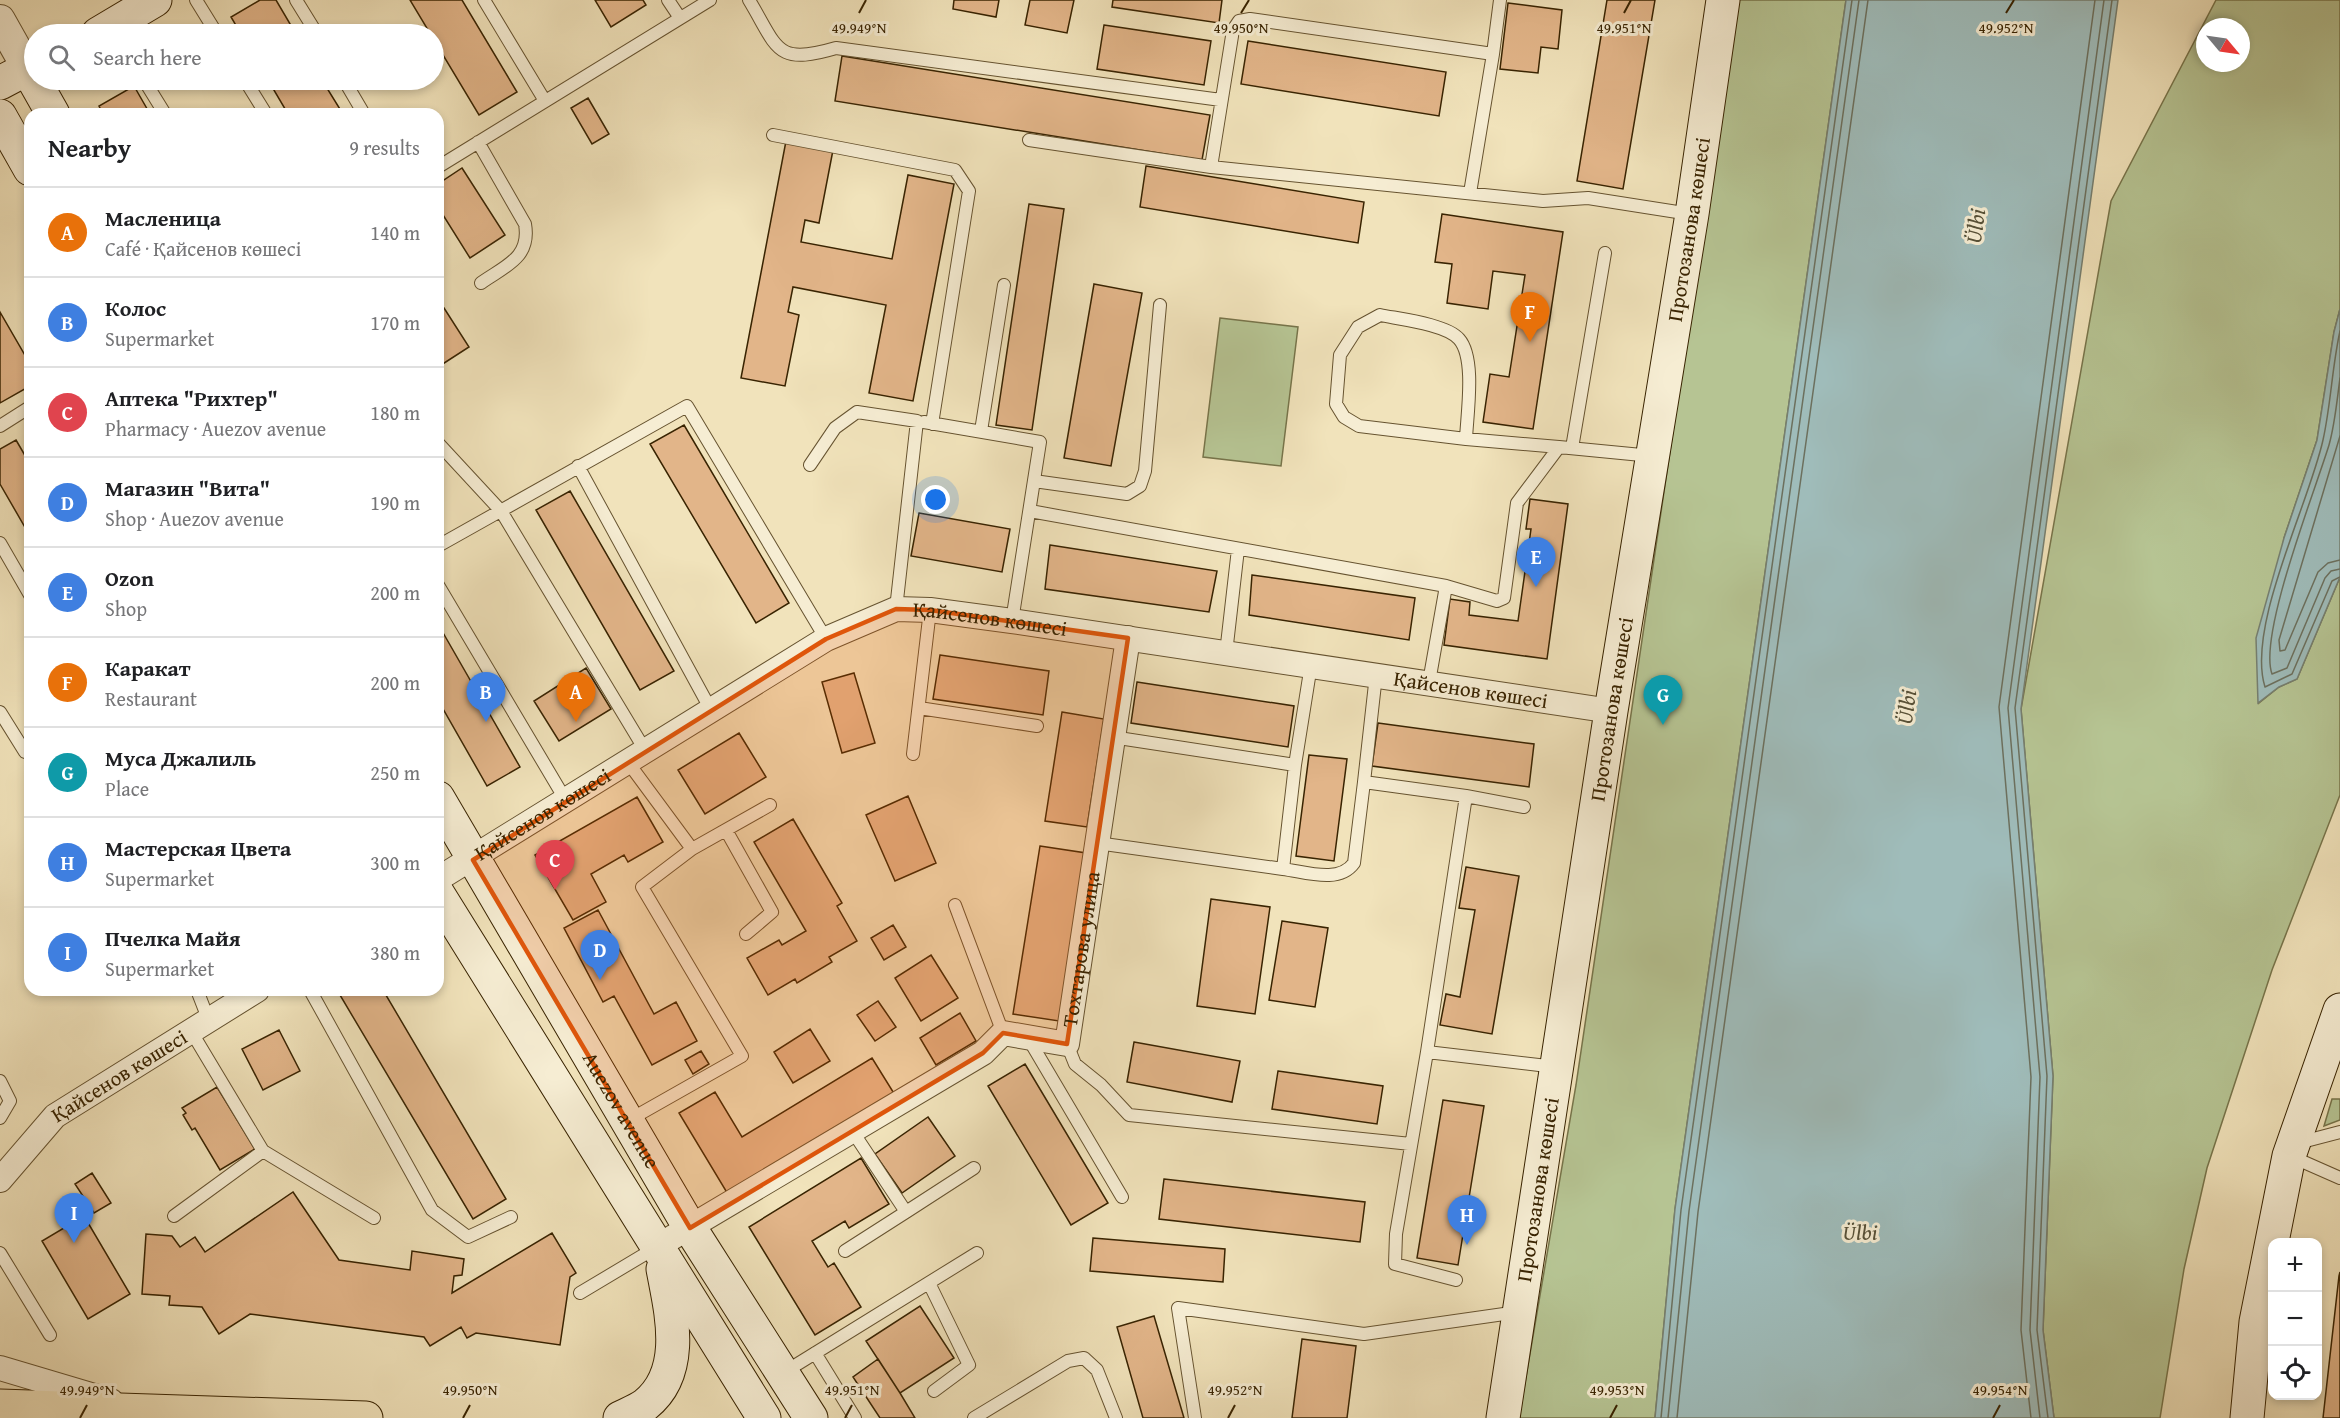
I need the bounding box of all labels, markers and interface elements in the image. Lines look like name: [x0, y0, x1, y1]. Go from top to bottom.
text: 49.949°N: [832, 17, 887, 38]
text: 49.950°N: [1214, 17, 1269, 38]
text: 49.951°N: [1597, 17, 1652, 38]
text: 49.952°N: [1979, 17, 2034, 38]
north arrow: [2196, 18, 2250, 72]
search box: [24, 24, 444, 90]
icon: search: [45, 41, 78, 74]
text: Search here: [93, 41, 202, 73]
text: Nearby: [48, 128, 131, 167]
text: 9 results: [349, 133, 420, 162]
street label: Протозанова көшесі: [1659, 135, 1718, 324]
text: Масленица: [105, 202, 221, 234]
water label: Ülbi: [1957, 206, 1993, 245]
text: A: [61, 218, 74, 247]
text: 140 m: [370, 218, 420, 247]
text: Café · Қайсенов көшесі: [105, 234, 301, 263]
text: Колос: [105, 292, 166, 324]
pin: F: [1510, 292, 1550, 342]
text: B: [61, 308, 74, 337]
text: 170 m: [370, 308, 420, 337]
text: Supermarket: [105, 324, 214, 353]
text: Аптека "Рихтер": [105, 382, 278, 414]
text: C: [62, 398, 73, 427]
text: 180 m: [370, 398, 420, 427]
text: Pharmacy · Auezov avenue: [105, 414, 326, 443]
text: Магазин "Вита": [105, 472, 270, 504]
your location: [921, 485, 950, 514]
text: D: [61, 488, 74, 517]
text: 190 m: [370, 488, 420, 517]
text: Shop · Auezov avenue: [105, 504, 284, 533]
pin: E: [1516, 538, 1556, 587]
text: Ozon: [105, 562, 154, 594]
text: E: [62, 578, 73, 607]
text: 200 m: [370, 578, 420, 607]
text: Shop: [105, 594, 147, 623]
street label: Қайсенов көшесі: [912, 594, 1069, 644]
street label: Протозанова көшесі: [1581, 615, 1641, 803]
text: Каракат: [105, 652, 190, 684]
street label: Қайсенов көшесі: [1392, 663, 1550, 716]
text: F: [62, 668, 73, 697]
text: 200 m: [370, 668, 420, 697]
pin: B: [466, 672, 506, 722]
pin: A: [556, 672, 596, 722]
pin: G: [1644, 676, 1682, 725]
text: Restaurant: [105, 684, 197, 713]
water label: Ülbi: [1888, 687, 1924, 726]
text: Муса Джалиль: [105, 742, 256, 774]
text: G: [61, 758, 74, 787]
text: 250 m: [370, 758, 420, 787]
street label: Қайсенов көшесі: [468, 760, 617, 868]
text: Place: [105, 774, 149, 803]
text: Мастерская Цвета: [105, 832, 291, 864]
pin: C: [536, 840, 574, 890]
text: H: [61, 848, 74, 877]
text: 300 m: [370, 848, 420, 877]
text: Supermarket: [105, 864, 214, 893]
street label: Тохтарова улица: [1054, 869, 1108, 1029]
text: Пчелка Майя: [105, 922, 241, 954]
pin: D: [580, 930, 620, 980]
text: I: [64, 938, 71, 967]
text: 380 m: [370, 938, 420, 967]
text: Supermarket: [105, 954, 214, 983]
street label: Қайсенов көшесі: [45, 1021, 193, 1130]
street label: Auezov avenue: [575, 1046, 668, 1175]
street label: Протозанова көшесі: [1508, 1095, 1567, 1284]
pin: I: [54, 1194, 94, 1243]
pin: H: [1448, 1196, 1486, 1245]
water label: Ülbi: [1843, 1216, 1878, 1248]
map controls: [2268, 1238, 2322, 1400]
button: +: [2268, 1238, 2322, 1292]
button: −: [2268, 1292, 2322, 1346]
button: locate: [2268, 1346, 2322, 1400]
text: 49.949°N: [60, 1379, 115, 1400]
text: 49.950°N: [443, 1379, 498, 1400]
text: 49.951°N: [825, 1379, 880, 1400]
text: 49.952°N: [1208, 1379, 1263, 1400]
text: 49.953°N: [1590, 1379, 1645, 1400]
text: 49.954°N: [1973, 1379, 2028, 1400]

